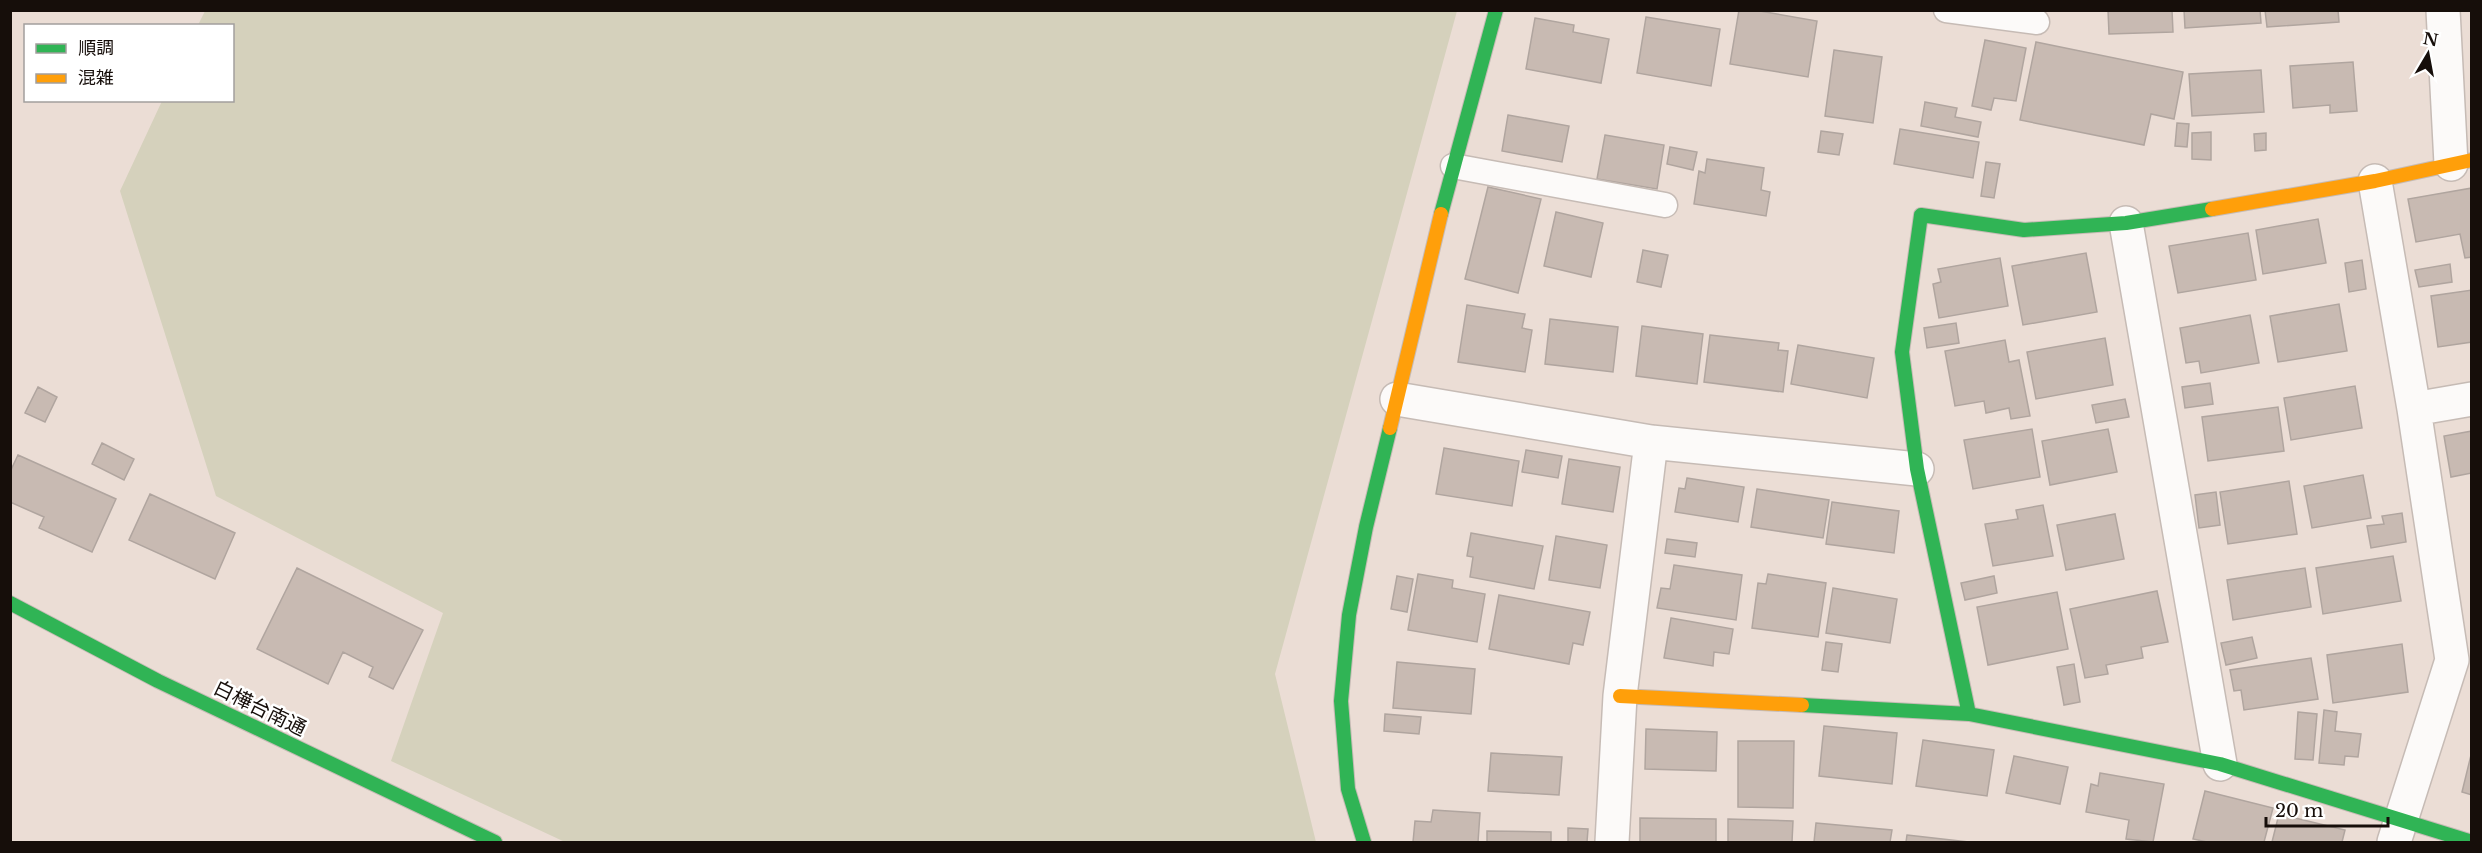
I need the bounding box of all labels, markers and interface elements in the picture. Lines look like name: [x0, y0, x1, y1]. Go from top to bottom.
legend: [24, 24, 234, 102]
north arrow: [2398, 24, 2458, 84]
text: N: [2421, 28, 2440, 50]
text: 順調: [78, 37, 114, 59]
text: 混雑: [78, 67, 114, 89]
street label: 白樺台南通: [210, 675, 310, 741]
scale bar: [2266, 790, 2388, 828]
text: 20 m: [2275, 800, 2323, 822]

